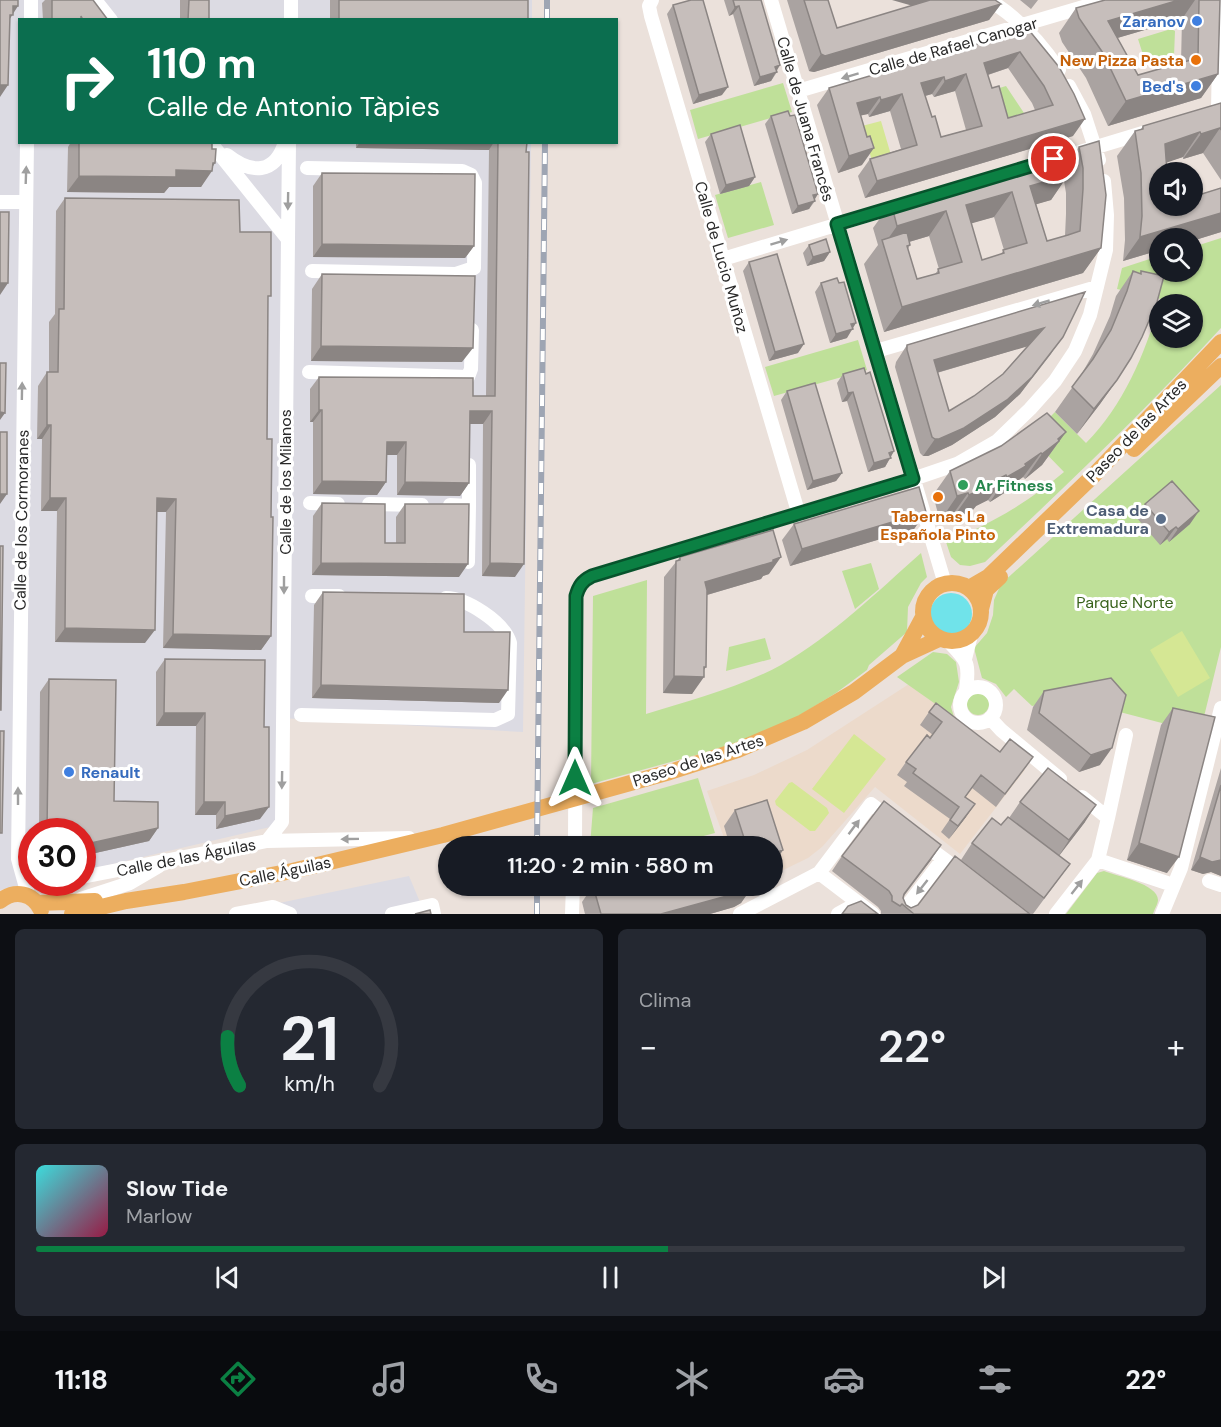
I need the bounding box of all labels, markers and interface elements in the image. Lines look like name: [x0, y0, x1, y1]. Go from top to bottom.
place label: Zaranov: [1122, 11, 1185, 32]
street label: Calle de Rafael Canogar: [866, 12, 1040, 81]
marker: Zaranov: [1190, 14, 1204, 28]
street label: Calle de Juana Francés: [772, 34, 839, 204]
text: 110 m: [147, 36, 257, 91]
icon: right: [48, 42, 126, 120]
place label: New Pizza Pasta: [1060, 50, 1184, 71]
marker: New Pizza Pasta: [1189, 53, 1203, 67]
one-way arrow: [841, 72, 859, 81]
place label: Bed's: [1142, 76, 1184, 97]
marker: Bed's: [1189, 79, 1203, 93]
text: Calle de Antonio Tàpies: [147, 89, 440, 124]
pin: [1028, 133, 1079, 184]
icon: arrive: [1037, 142, 1070, 175]
map controls: [1149, 162, 1203, 348]
button: sound: [1149, 162, 1203, 216]
one-way arrow: [21, 166, 30, 185]
street label: Calle de Lucio Muñoz: [690, 179, 753, 335]
one-way arrow: [283, 191, 292, 210]
button: search: [1149, 228, 1203, 282]
one-way arrow: [770, 237, 788, 246]
button: layers: [1149, 294, 1203, 348]
one-way arrow: [1032, 299, 1050, 308]
street label: Paseo de las Artes: [1082, 374, 1191, 487]
one-way arrow: [17, 382, 27, 401]
street label: Calle de los Milanos: [275, 409, 296, 555]
street label: Calle de los Cormoranes: [9, 429, 34, 611]
place label: Ar Fitness: [975, 475, 1053, 496]
marker: Ar Fitness: [956, 478, 970, 492]
marker: Tabernas La Española Pinto: [931, 490, 945, 504]
place label: Casa de Extremadura: [1047, 500, 1149, 539]
place label: Tabernas La Española Pinto: [880, 506, 996, 545]
marker: Casa de Extremadura: [1154, 512, 1168, 526]
one-way arrow: [279, 575, 289, 594]
park label: Parque Norte: [1076, 592, 1174, 613]
street label: Paseo de las Artes: [630, 729, 766, 791]
position arrow: [543, 746, 607, 810]
place label: Renault: [81, 762, 141, 783]
marker: Renault: [62, 765, 76, 779]
one-way arrow: [278, 770, 287, 789]
one-way arrow: [13, 787, 23, 806]
speed limit sign: 30: [18, 818, 96, 896]
one-way arrow: [847, 819, 859, 834]
street label: Calle de las Águilas: [115, 834, 258, 881]
one-way arrow: [340, 834, 359, 844]
street label: Calle Águilas: [237, 851, 333, 891]
text: 11:20 · 2 min · 580 m: [507, 851, 714, 880]
one-way arrow: [917, 879, 929, 894]
one-way arrow: [1071, 879, 1083, 895]
text: Clima: [639, 987, 691, 1013]
text: 21: [280, 998, 338, 1079]
text: 22°: [878, 1017, 946, 1076]
text: −: [639, 1025, 657, 1068]
text: +: [1167, 1025, 1185, 1068]
text: km/h: [284, 1070, 334, 1098]
text: Slow Tide: [126, 1174, 228, 1203]
text: Marlow: [126, 1203, 192, 1229]
icon: previous: [211, 1261, 244, 1294]
icon: pause: [594, 1261, 627, 1294]
icon: next: [977, 1261, 1010, 1294]
icon: directions: [217, 1358, 259, 1400]
icon: music: [369, 1358, 411, 1400]
icon: phone: [520, 1358, 562, 1400]
icon: climate: [671, 1358, 713, 1400]
icon: car: [823, 1358, 865, 1400]
icon: filters: [974, 1358, 1016, 1400]
text: 11:18: [55, 1362, 108, 1397]
text: 22°: [1125, 1362, 1166, 1397]

